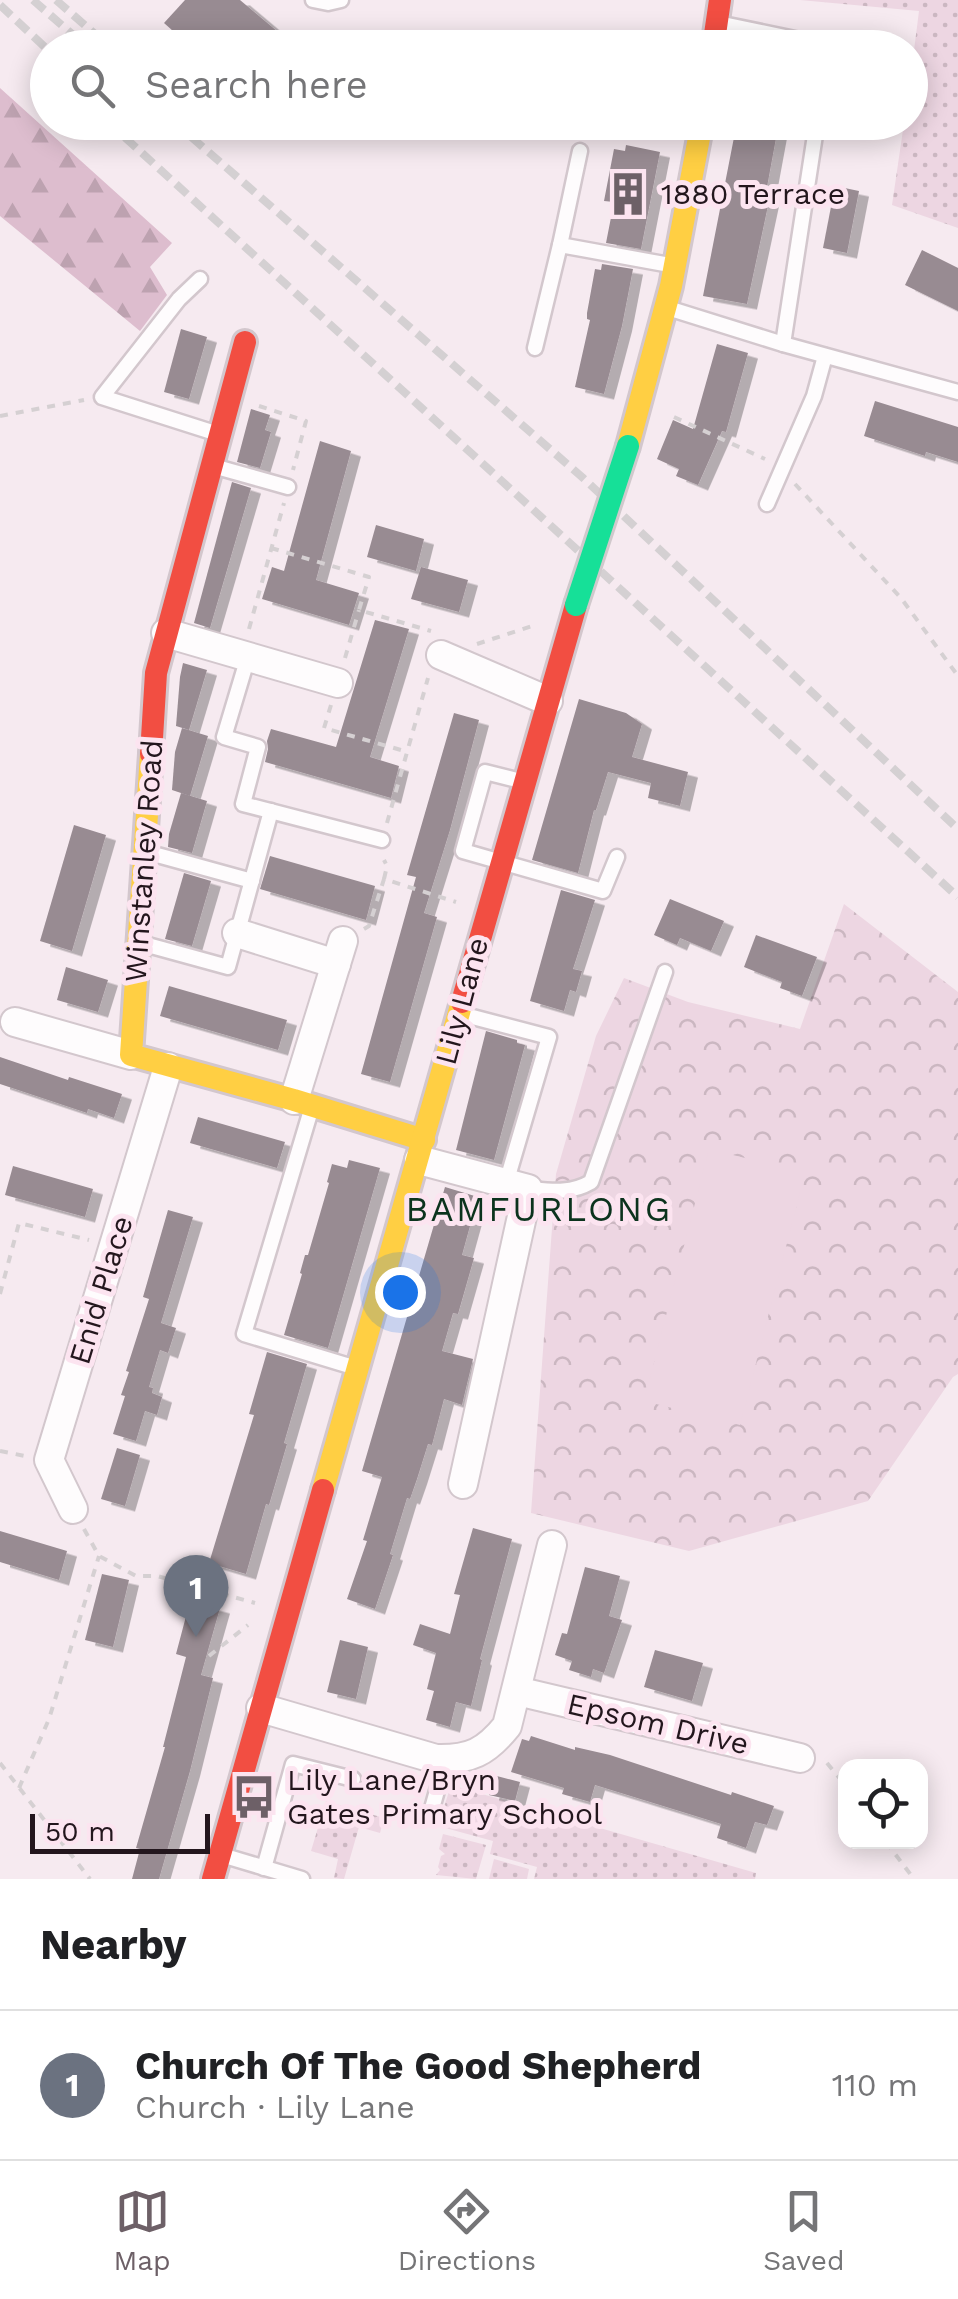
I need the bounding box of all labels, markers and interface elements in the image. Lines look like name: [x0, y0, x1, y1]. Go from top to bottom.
search box: [30, 30, 928, 140]
icon: search: [65, 58, 120, 113]
text: Search here: [145, 63, 368, 107]
building icon: 1880 Terrace: [604, 170, 652, 218]
place label: 1880 Terrace: [661, 176, 845, 211]
street label: Winstanley Road: [118, 738, 169, 984]
street label: Lily Lane: [428, 933, 495, 1068]
district label: BAMFURLONG: [405, 1188, 673, 1230]
street label: Enid Place: [61, 1211, 140, 1368]
your location: [375, 1267, 426, 1318]
pin: 1: [164, 1554, 228, 1637]
street label: Epsom Drive: [564, 1686, 752, 1761]
map controls: [838, 1759, 928, 1849]
button: locate: [838, 1759, 928, 1849]
place label: Lily Lane/Bryn Gates Primary School: [287, 1762, 602, 1831]
bus stop icon: Lily Lane/Bryn Gates Primary School: [230, 1773, 278, 1821]
scale bar: [30, 1809, 210, 1854]
text: 50 m: [45, 1815, 115, 1848]
text: Nearby: [40, 1920, 187, 1969]
text: Church Of The Good Shepherd: [135, 2044, 701, 2088]
text: 1: [66, 2066, 79, 2104]
text: 110 m: [832, 2066, 918, 2104]
text: Church · Lily Lane: [135, 2088, 415, 2126]
tab: Map: [114, 2184, 171, 2277]
tab: Directions: [398, 2184, 536, 2277]
tab: Saved: [763, 2184, 844, 2277]

